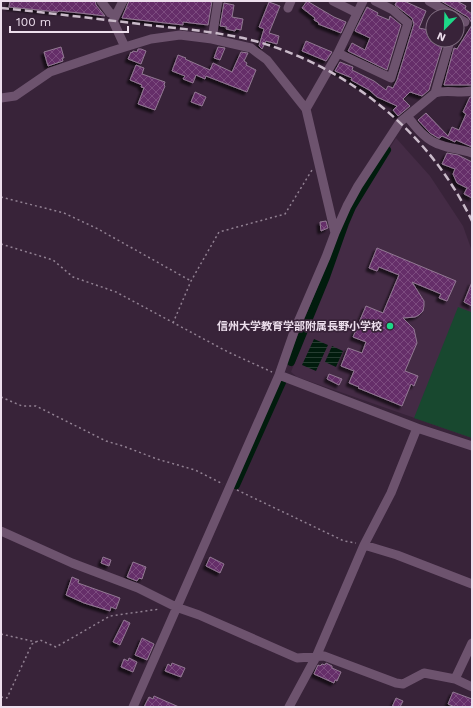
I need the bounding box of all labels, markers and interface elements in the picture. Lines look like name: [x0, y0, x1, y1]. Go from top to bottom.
scale bar: [10, 8, 128, 34]
north arrow: [425, 8, 465, 48]
text: 100 m: [16, 15, 51, 29]
text: N: [435, 29, 448, 44]
place label: 信州大学教育学部附属長野小学校: [217, 320, 382, 333]
marker: 信州大学教育学部附属長野小学校: [385, 321, 395, 331]

